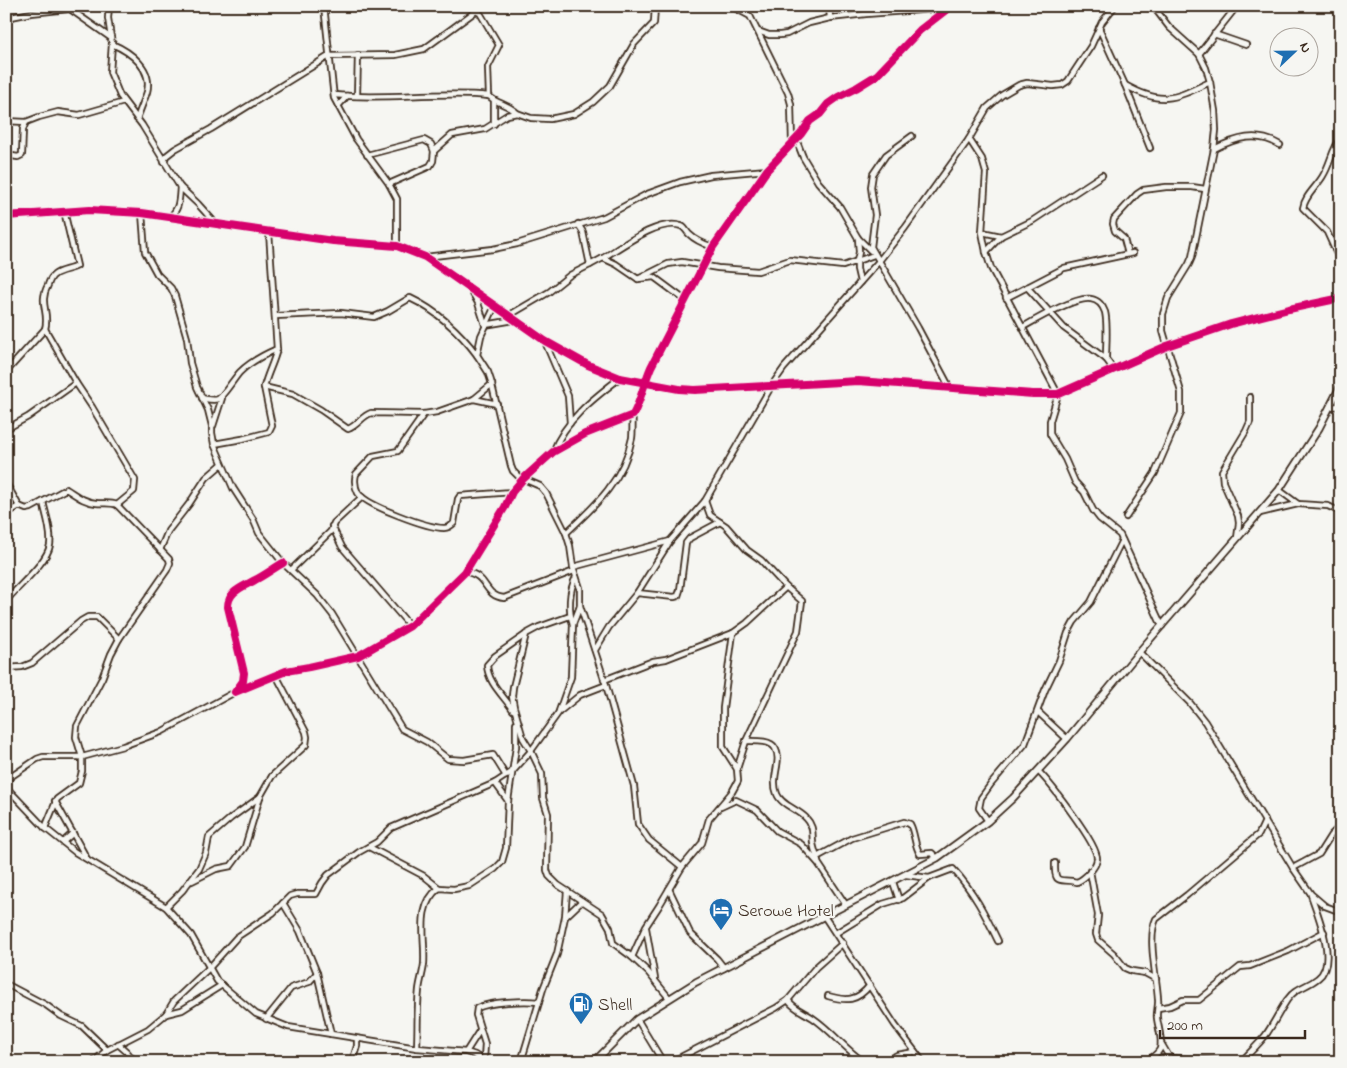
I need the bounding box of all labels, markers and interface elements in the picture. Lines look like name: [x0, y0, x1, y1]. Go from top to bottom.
north arrow: [1270, 28, 1320, 78]
text: N: [1293, 39, 1316, 56]
hotel icon: Serowe Hotel: [708, 897, 734, 931]
place label: Serowe Hotel: [738, 899, 834, 925]
fuel station icon: Shell: [568, 991, 594, 1025]
place label: Shell: [598, 993, 632, 1019]
scale bar: [1160, 1008, 1304, 1040]
text: 200 m: [1167, 1015, 1203, 1037]

